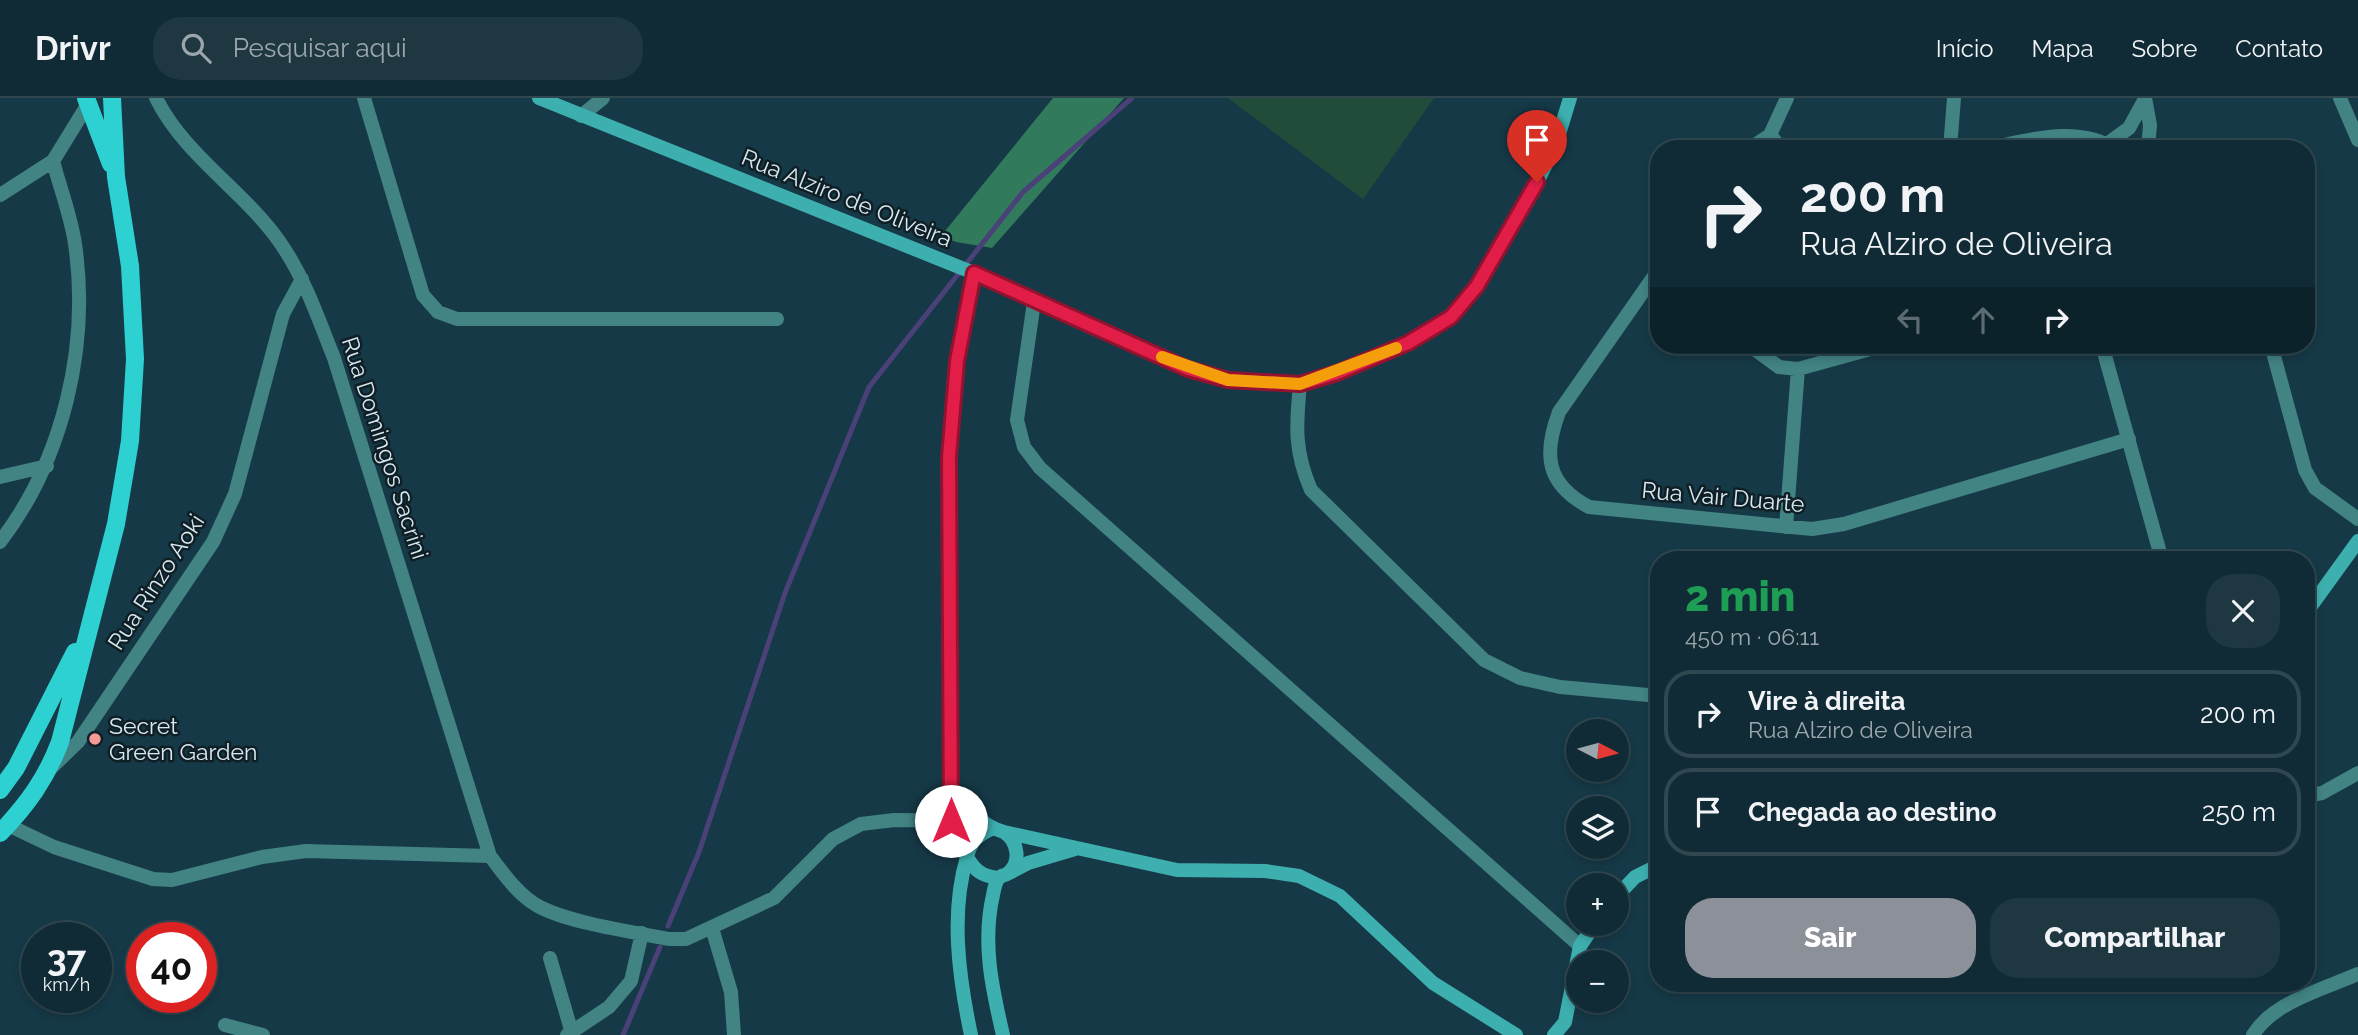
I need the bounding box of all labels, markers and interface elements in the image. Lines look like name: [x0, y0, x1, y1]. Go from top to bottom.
search box: [153, 17, 643, 80]
text: Drivr: [35, 29, 111, 68]
icon: search: [177, 29, 215, 67]
text: Pesquisar aqui: [233, 33, 407, 63]
text: Início: [1936, 34, 1994, 63]
text: Mapa: [2032, 34, 2093, 63]
text: Sobre: [2131, 34, 2197, 63]
text: Contato: [2235, 34, 2323, 63]
pin: [1507, 110, 1567, 182]
icon: arrive: [1518, 121, 1556, 159]
street label: Rua Alziro de Oliveira: [738, 143, 956, 252]
text: 200 m: [1800, 166, 1945, 223]
icon: right: [1685, 168, 1776, 259]
text: Rua Alziro de Oliveira: [1800, 225, 2113, 262]
icon: left: [1891, 301, 1929, 339]
icon: ahead: [1964, 301, 2002, 339]
icon: right: [2037, 301, 2075, 339]
street label: Rua Domingos Sacrini: [337, 333, 434, 562]
street label: Rua Vair Duarte: [1641, 476, 1806, 517]
street label: Rua Rinzo Aoki: [102, 509, 209, 655]
text: 2 min: [1685, 572, 1795, 621]
button: close: [2206, 574, 2280, 648]
text: 450 m · 06:11: [1685, 623, 1819, 650]
text: Vire à direita: [1748, 686, 1905, 716]
icon: right: [1689, 695, 1727, 733]
text: 200 m: [2200, 699, 2276, 729]
place label: Secret Green Garden: [109, 712, 257, 765]
text: Rua Alziro de Oliveira: [1748, 716, 1973, 743]
north arrow: [1566, 719, 1629, 782]
map controls: [1566, 719, 1629, 1013]
marker: Secret Green Garden: [87, 731, 103, 747]
position arrow: [914, 784, 988, 858]
icon: arrive: [1689, 793, 1727, 831]
button: layers: [1566, 796, 1629, 859]
text: Chegada ao destino: [1748, 797, 1997, 827]
text: 250 m: [2202, 797, 2276, 827]
button: +: [1566, 873, 1629, 936]
button: Sair: [1685, 898, 1976, 978]
button: Compartilhar: [1990, 898, 2280, 978]
speed limit sign: 40: [126, 922, 217, 1013]
text: 37: [47, 938, 86, 979]
button: −: [1566, 950, 1629, 1013]
text: km/h: [43, 974, 90, 995]

